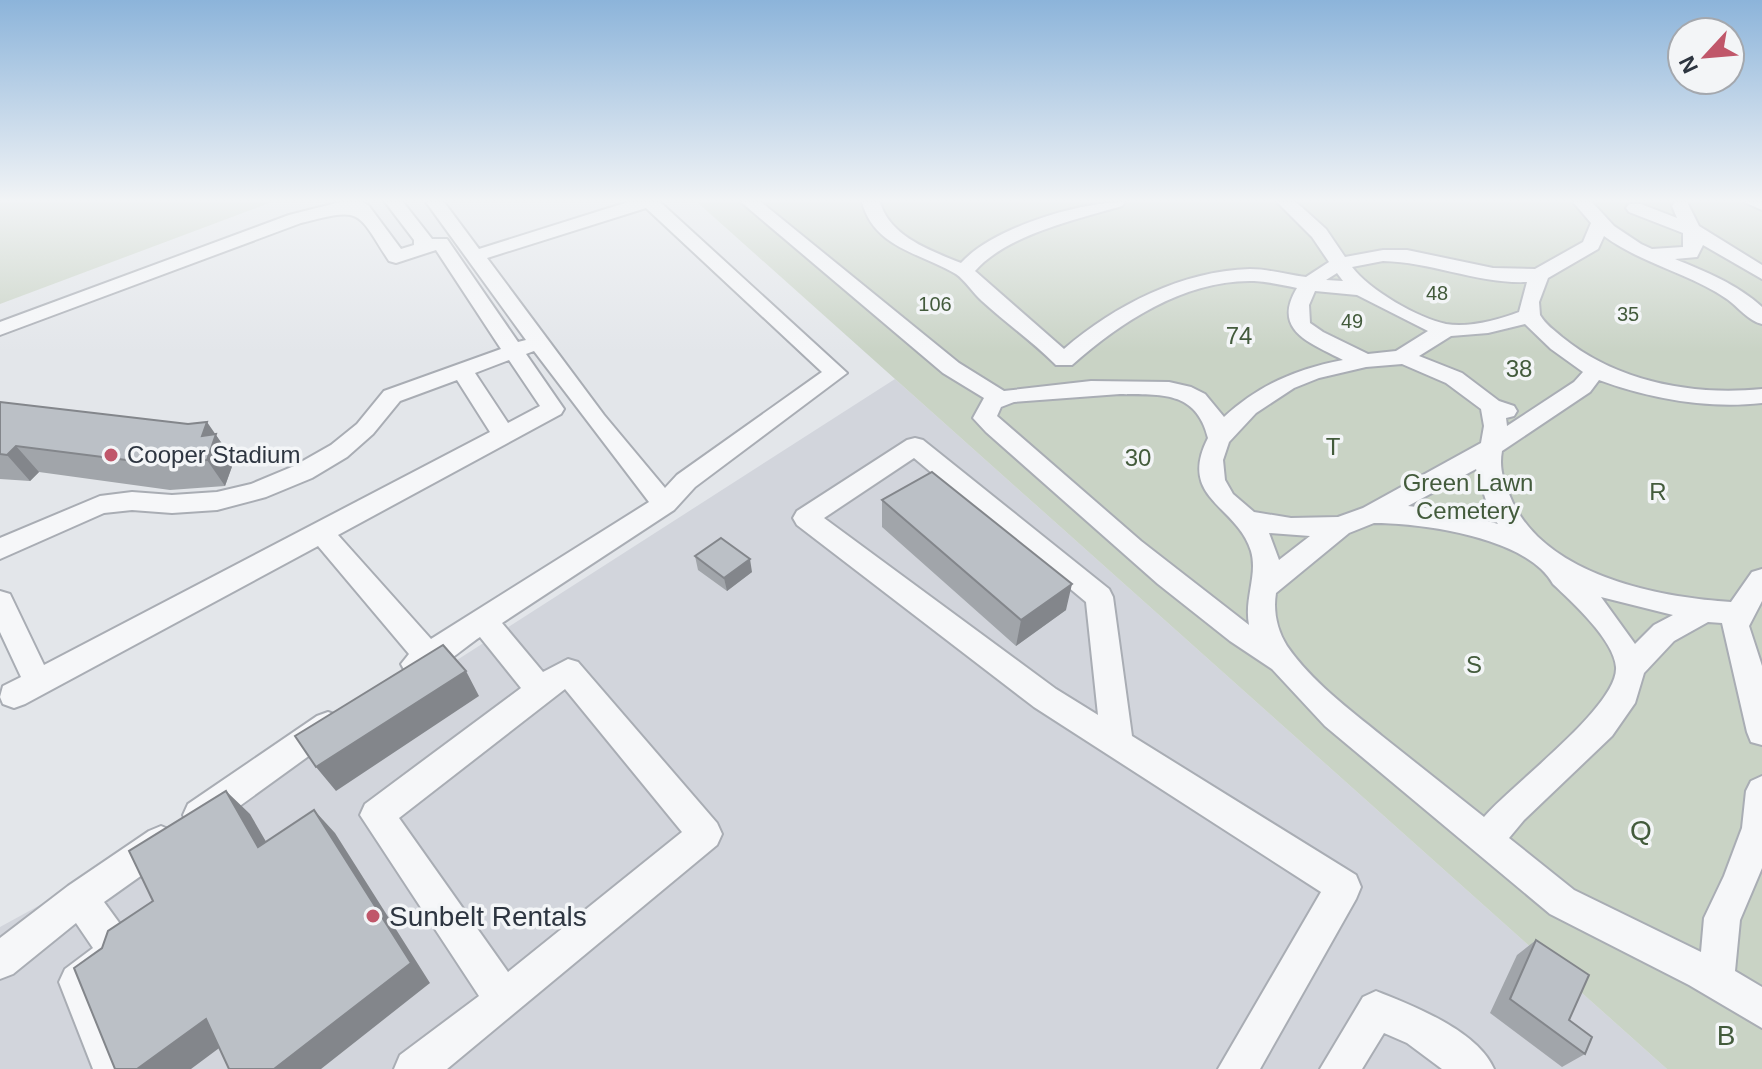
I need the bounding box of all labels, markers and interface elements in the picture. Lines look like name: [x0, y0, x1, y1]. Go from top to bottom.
north arrow: [1666, 16, 1746, 96]
text: N: [1674, 52, 1703, 77]
park label: 48: [1426, 282, 1448, 304]
park label: 106: [918, 293, 952, 315]
park label: 35: [1617, 303, 1639, 325]
park label: 49: [1341, 310, 1363, 332]
park label: 74: [1226, 322, 1252, 349]
park label: 38: [1506, 355, 1532, 382]
park label: T: [1326, 433, 1341, 460]
place label: Cooper Stadium: [127, 441, 300, 468]
park label: 30: [1125, 444, 1151, 471]
marker: Cooper Stadium: [102, 446, 120, 464]
park label: Green Lawn Cemetery: [1403, 469, 1533, 524]
park label: R: [1649, 478, 1667, 505]
park label: S: [1466, 651, 1482, 678]
park label: Q: [1630, 815, 1652, 846]
place label: Sunbelt Rentals: [389, 901, 587, 932]
marker: Sunbelt Rentals: [364, 907, 382, 925]
park label: B: [1717, 1020, 1735, 1051]

